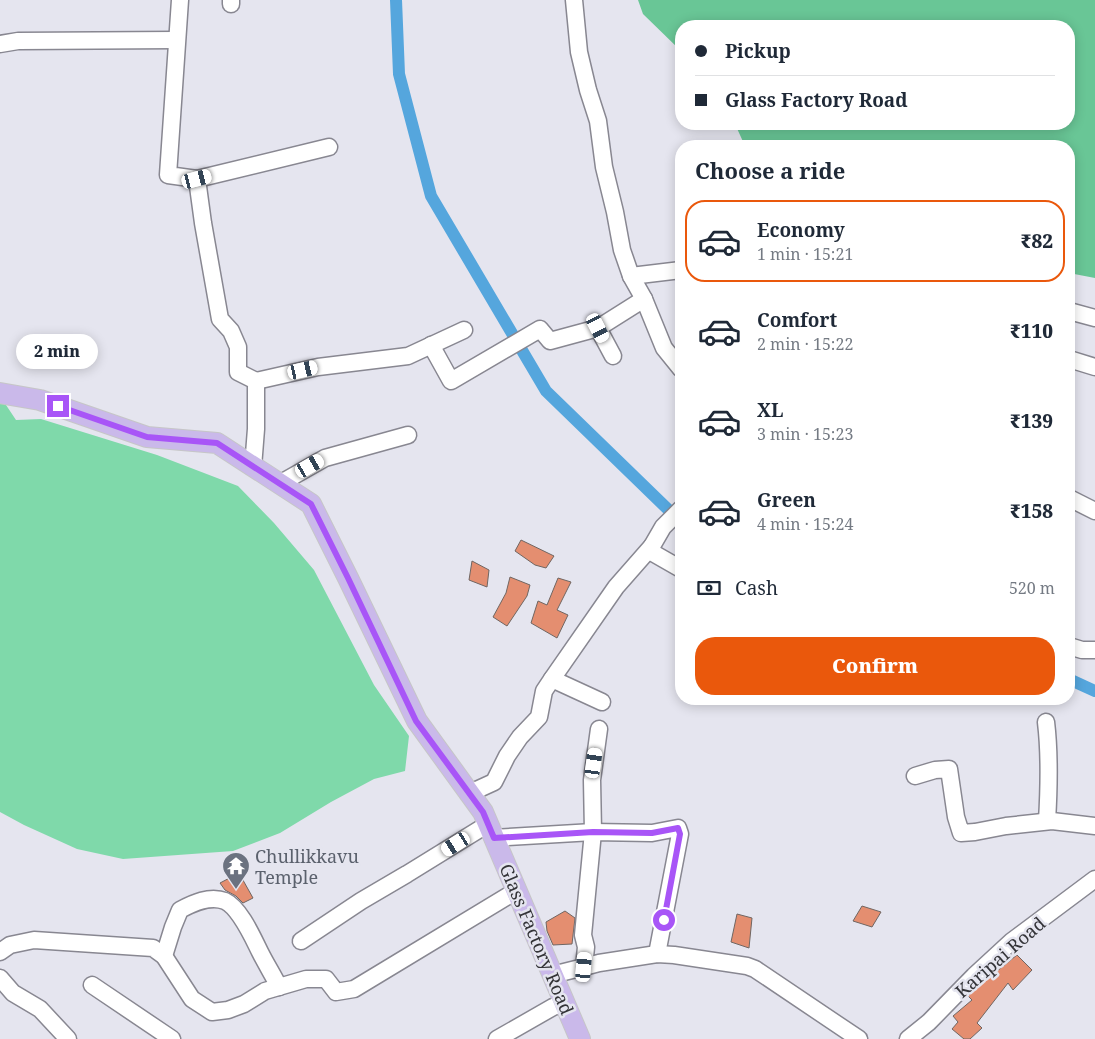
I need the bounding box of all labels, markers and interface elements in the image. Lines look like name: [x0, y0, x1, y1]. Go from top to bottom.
text: Pickup: [725, 38, 791, 64]
text: Glass Factory Road: [725, 87, 908, 113]
text: Choose a ride: [695, 155, 845, 185]
car: [180, 168, 213, 190]
text: Economy: [757, 217, 845, 243]
icon: car: [697, 219, 742, 264]
text: ₹82: [1021, 228, 1053, 254]
text: 1 min · 15:21: [757, 243, 853, 265]
text: Comfort: [757, 307, 837, 333]
icon: car: [697, 309, 742, 354]
car: [584, 311, 611, 345]
text: ₹110: [1010, 318, 1053, 344]
text: 2 min · 15:22: [757, 333, 853, 355]
callout: 2 min: [17, 334, 99, 368]
text: 2 min: [34, 340, 80, 362]
car: [286, 359, 319, 381]
route end: [47, 395, 69, 417]
text: XL: [757, 397, 783, 423]
icon: car: [697, 399, 742, 444]
text: ₹139: [1010, 408, 1053, 434]
text: 3 min · 15:23: [757, 423, 853, 445]
car: [293, 452, 326, 480]
text: Green: [757, 487, 816, 513]
icon: car: [697, 489, 742, 534]
text: ₹158: [1010, 498, 1053, 524]
text: 4 min · 15:24: [757, 513, 853, 535]
icon: cash: [695, 574, 723, 602]
text: Cash: [735, 575, 778, 601]
text: 520 m: [1009, 577, 1055, 599]
button: Confirm: [695, 637, 1055, 695]
car: [584, 747, 603, 779]
car: [439, 830, 472, 858]
place label: Chullikkavu Temple: [255, 844, 359, 889]
temple icon: Chullikkavu Temple: [221, 851, 251, 890]
street label: Glass Factory Road: [494, 860, 580, 1018]
route start: [653, 909, 675, 931]
street label: Karipai Road: [950, 911, 1050, 1003]
car: [575, 951, 592, 983]

